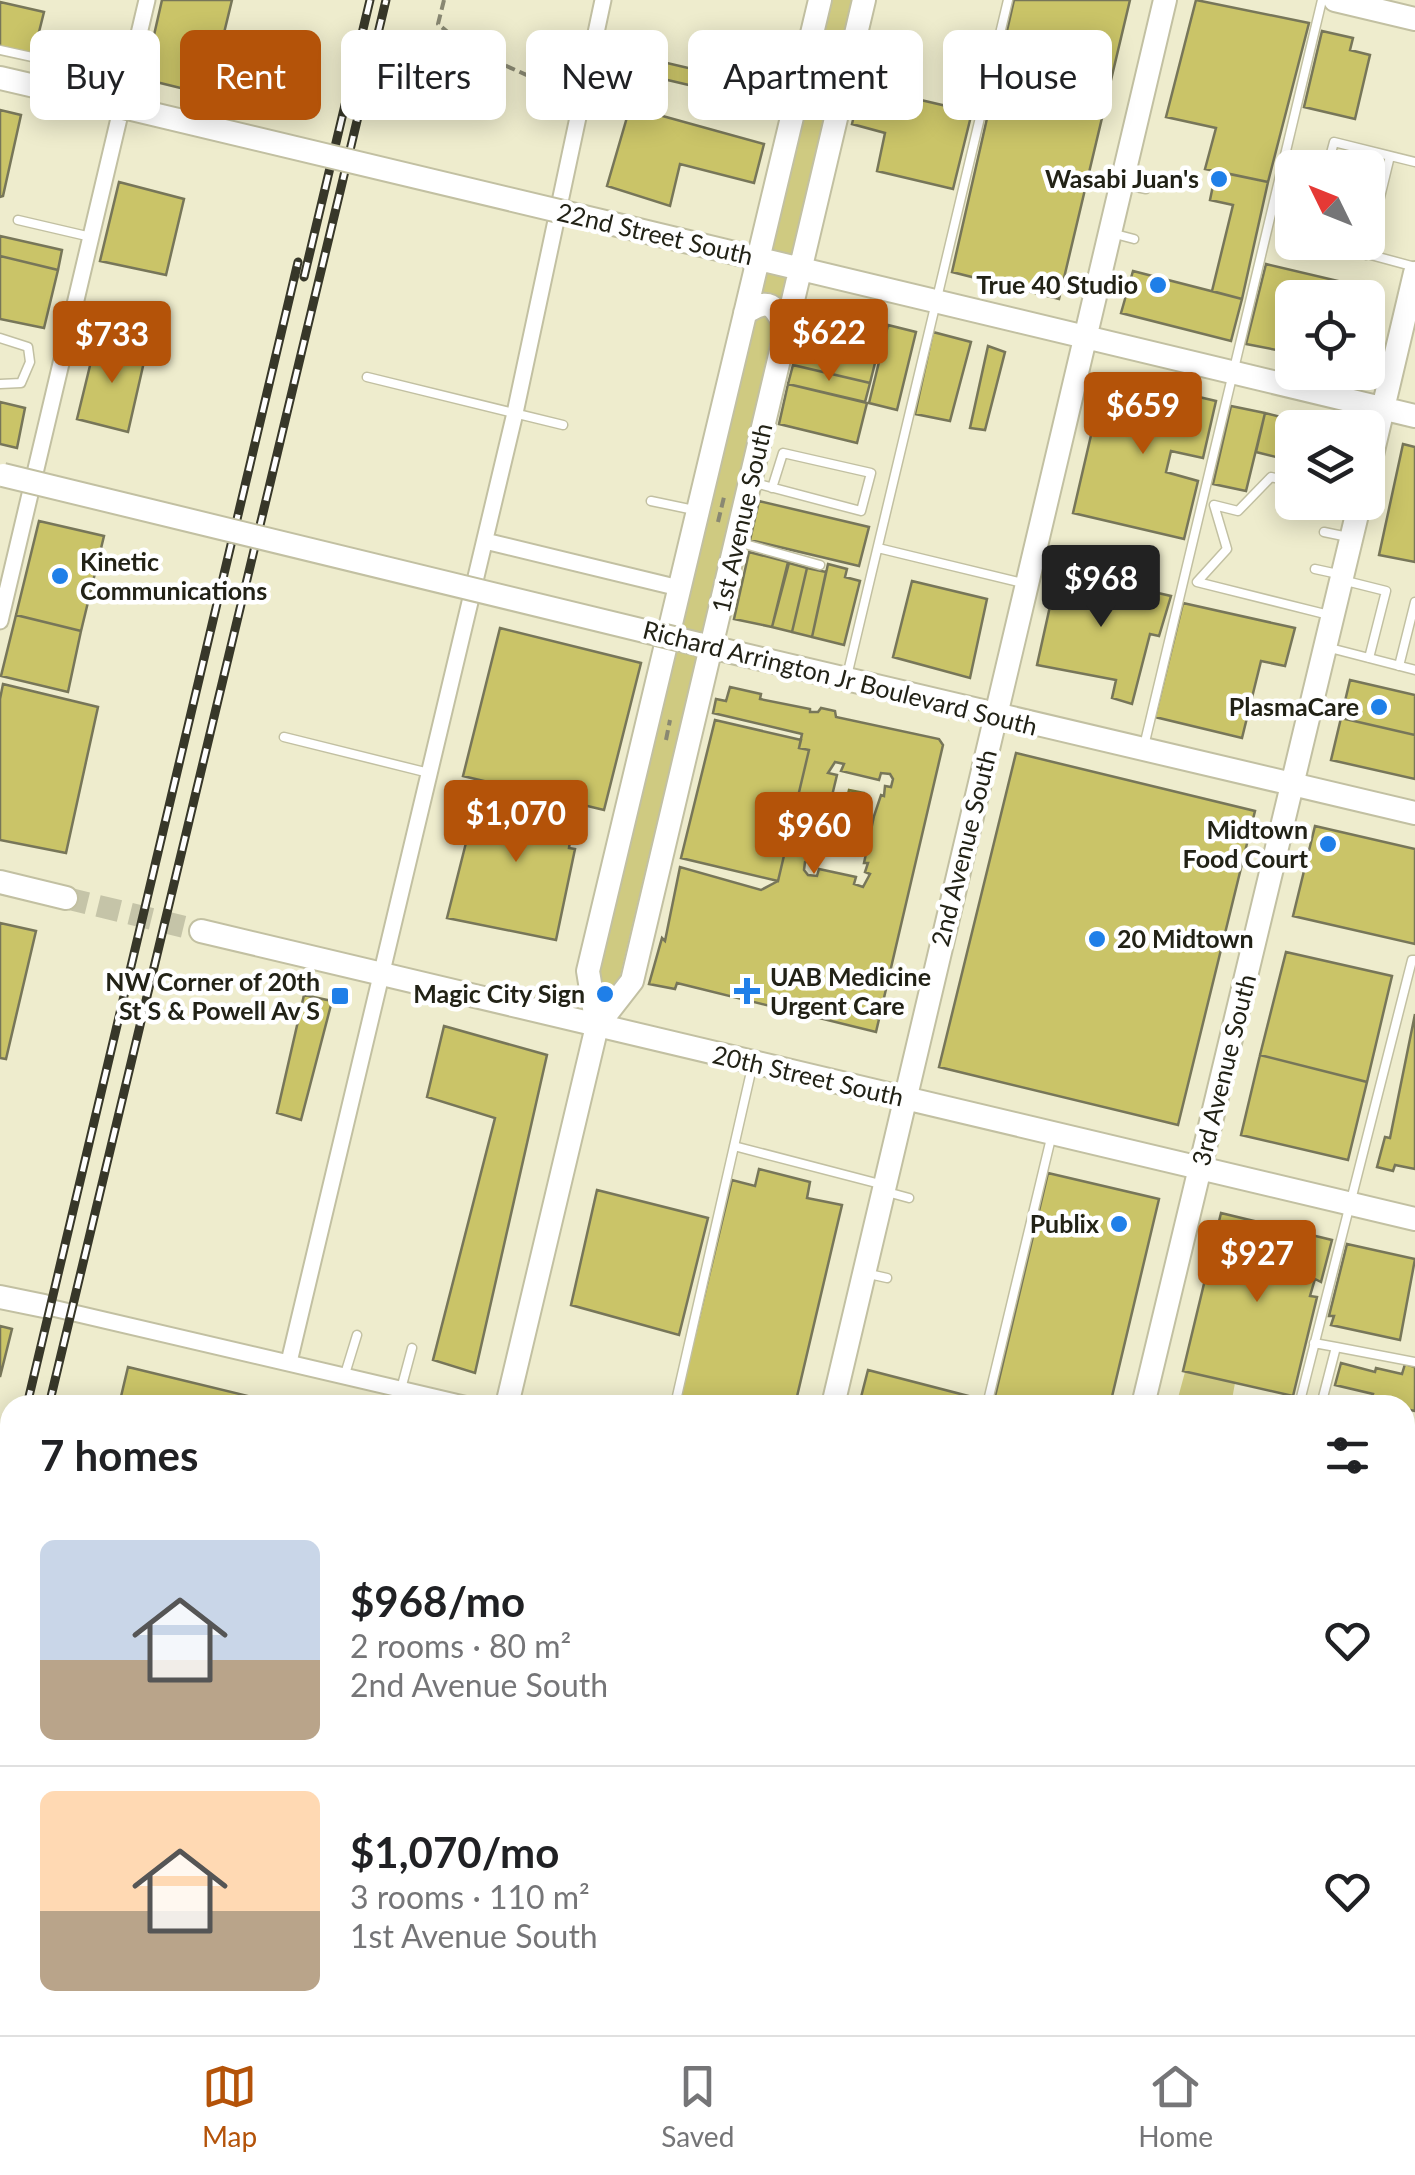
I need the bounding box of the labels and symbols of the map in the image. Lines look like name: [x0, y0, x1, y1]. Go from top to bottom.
north arrow: [1275, 150, 1385, 260]
place label: Wasabi Juan's: [1045, 163, 1199, 193]
marker: Wasabi Juan's: [1208, 168, 1230, 190]
street label: 22nd Street South: [554, 196, 756, 270]
place label: True 40 Studio: [976, 269, 1138, 299]
marker: True 40 Studio: [1147, 274, 1169, 296]
pin: $622: [770, 299, 888, 384]
pin: $733: [53, 301, 171, 386]
pin: $659: [1084, 372, 1202, 457]
street label: 1st Avenue South: [705, 420, 777, 615]
pin: $968: [1042, 545, 1160, 630]
place label: Kinetic Communications: [80, 546, 267, 605]
marker: Kinetic Communications: [49, 565, 71, 587]
street label: Richard Arrington Jr Boulevard South: [640, 613, 1041, 741]
place label: PlasmaCare: [1229, 691, 1359, 721]
marker: PlasmaCare: [1368, 696, 1390, 718]
street label: 2nd Avenue South: [924, 746, 1002, 949]
pin: $1,070: [435, 780, 597, 865]
pin: $960: [755, 792, 873, 877]
place label: Midtown Food Court: [1183, 814, 1309, 873]
marker: Midtown Food Court: [1317, 833, 1339, 855]
place label: 20 Midtown: [1117, 923, 1254, 953]
marker: 20 Midtown: [1086, 928, 1108, 950]
place label: UAB Medicine Urgent Care: [770, 961, 931, 1020]
place label: NW Corner of 20th St S & Powell Av S: [105, 966, 320, 1025]
street label: 3rd Avenue South: [1185, 971, 1261, 1169]
place label: Magic City Sign: [413, 978, 585, 1008]
marker: UAB Medicine Urgent Care: [734, 978, 760, 1004]
marker: Magic City Sign: [594, 983, 616, 1005]
marker: NW Corner of 20th St S & Powell Av S: [329, 985, 351, 1007]
street label: 20th Street South: [710, 1038, 907, 1112]
place label: Publix: [1030, 1208, 1099, 1238]
marker: Publix: [1108, 1213, 1130, 1235]
pin: $927: [1198, 1220, 1316, 1305]

